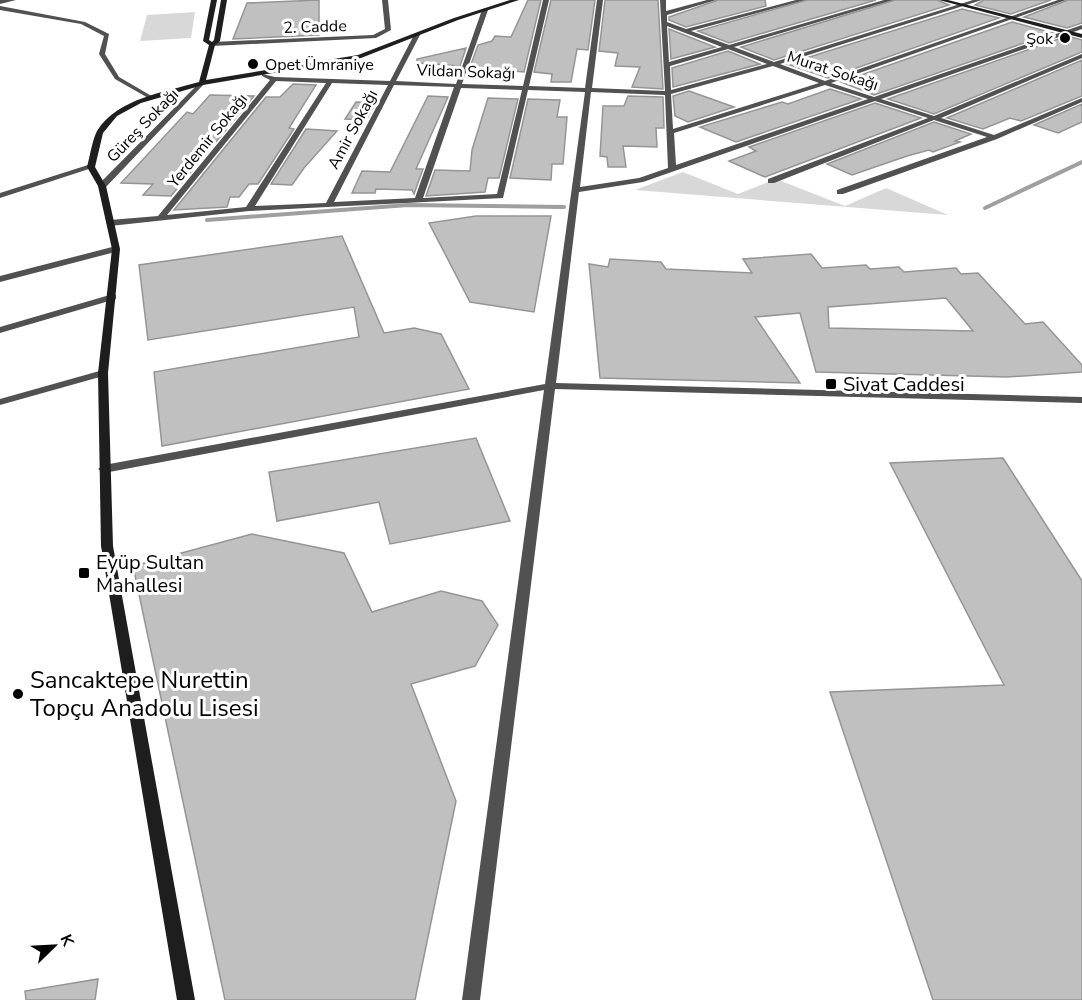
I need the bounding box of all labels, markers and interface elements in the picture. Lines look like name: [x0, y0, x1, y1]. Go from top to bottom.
street label: 2. Cadde: [283, 15, 347, 39]
place label: Şok: [1026, 28, 1054, 50]
marker: Şok: [1058, 31, 1072, 45]
street label: Murat Sokağı: [784, 46, 881, 96]
place label: Opet Ümraniye: [265, 54, 374, 76]
marker: Opet Ümraniye: [246, 57, 260, 71]
street label: Vildan Sokağı: [415, 59, 516, 85]
street label: Güreş Sokağı: [102, 84, 184, 167]
street label: Amir Sokağı: [323, 86, 383, 173]
street label: Yerdemir Sokağı: [162, 89, 253, 193]
place label: Sivat Caddesi: [843, 371, 965, 398]
marker: Sivat Caddesi: [824, 377, 838, 391]
place label: Eyüp Sultan Mahallesi: [96, 549, 204, 599]
marker: Eyüp Sultan Mahallesi: [77, 566, 91, 580]
place label: Sancaktepe Nurettin Topçu Anadolu Lisesi: [30, 664, 259, 724]
marker: Sancaktepe Nurettin Topçu Anadolu Lisesi: [11, 687, 25, 701]
north arrow: [24, 916, 84, 976]
text: K: [55, 931, 80, 951]

